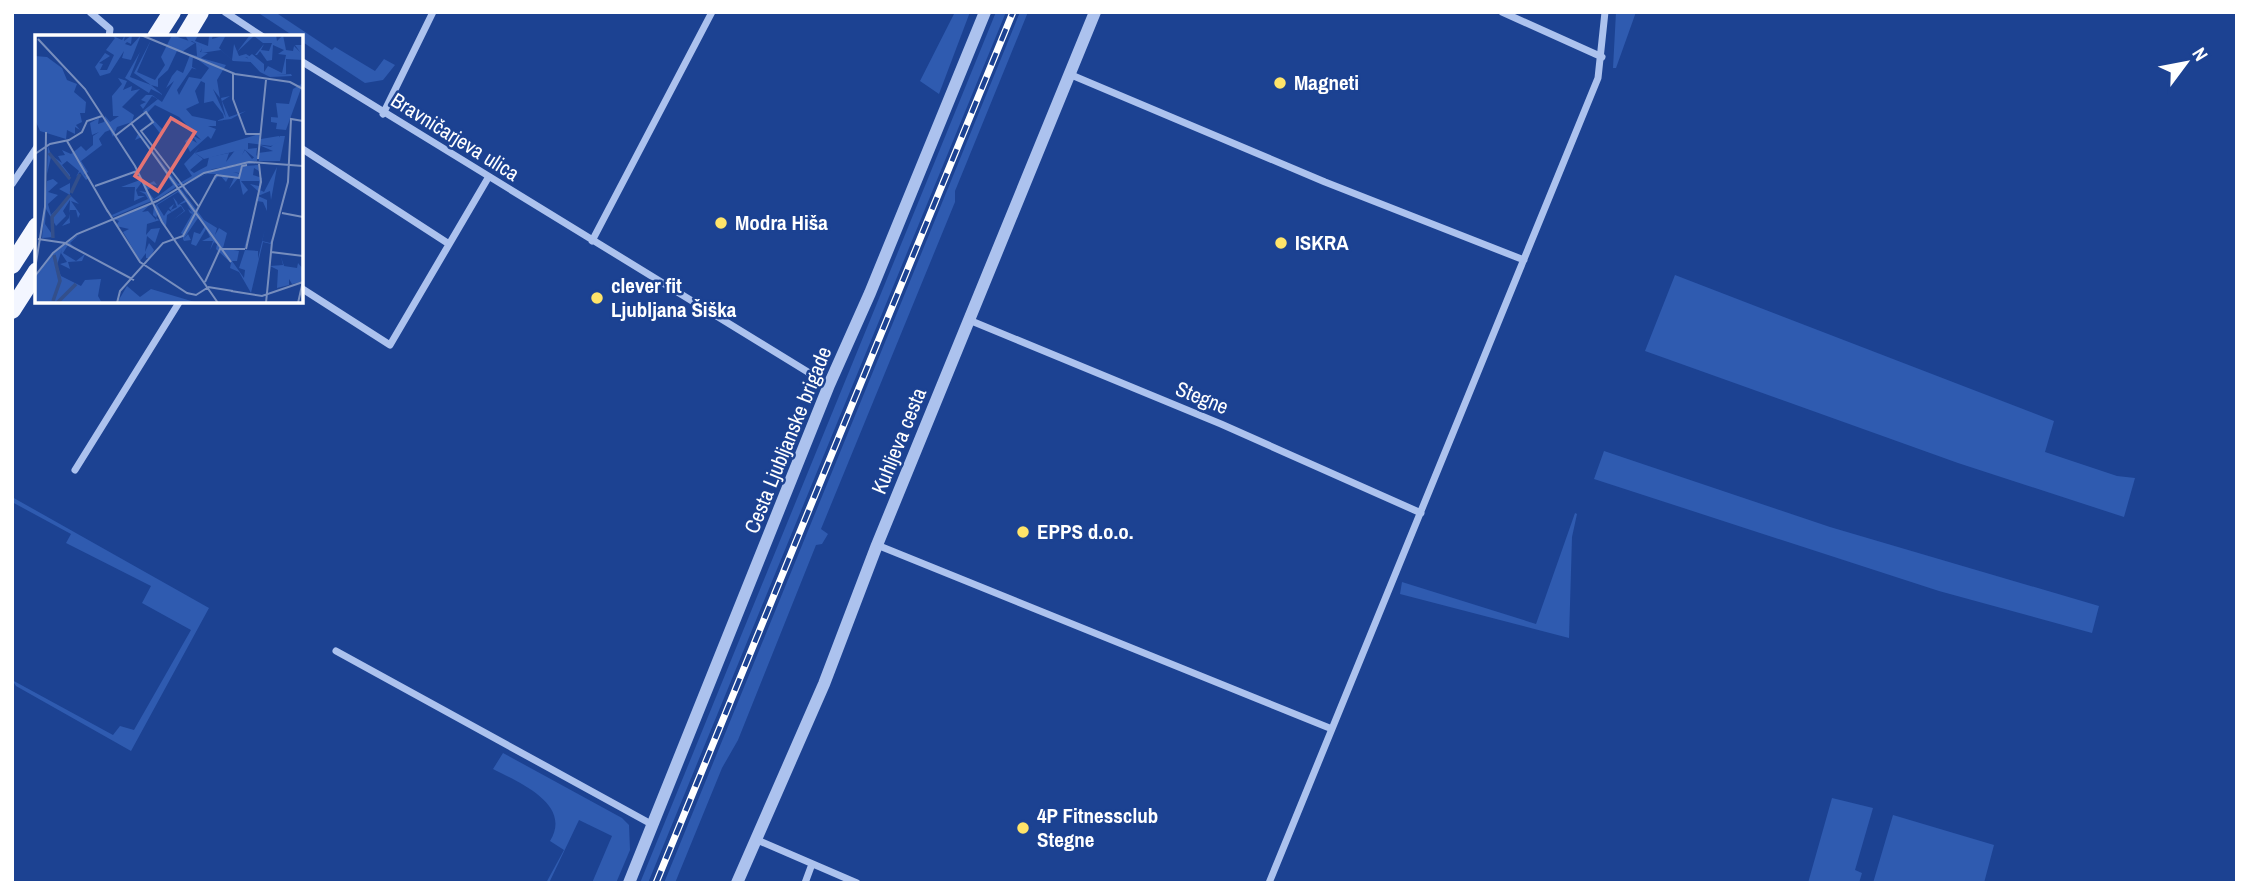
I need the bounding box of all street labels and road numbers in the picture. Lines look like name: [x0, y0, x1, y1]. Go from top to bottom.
street label: Bravničarjeva ulica: [385, 85, 525, 188]
street label: Cesta Ljubljanske brigade: [737, 342, 838, 538]
street label: Stegne: [1171, 374, 1233, 421]
street label: Kuhljeva cesta: [864, 383, 933, 498]

